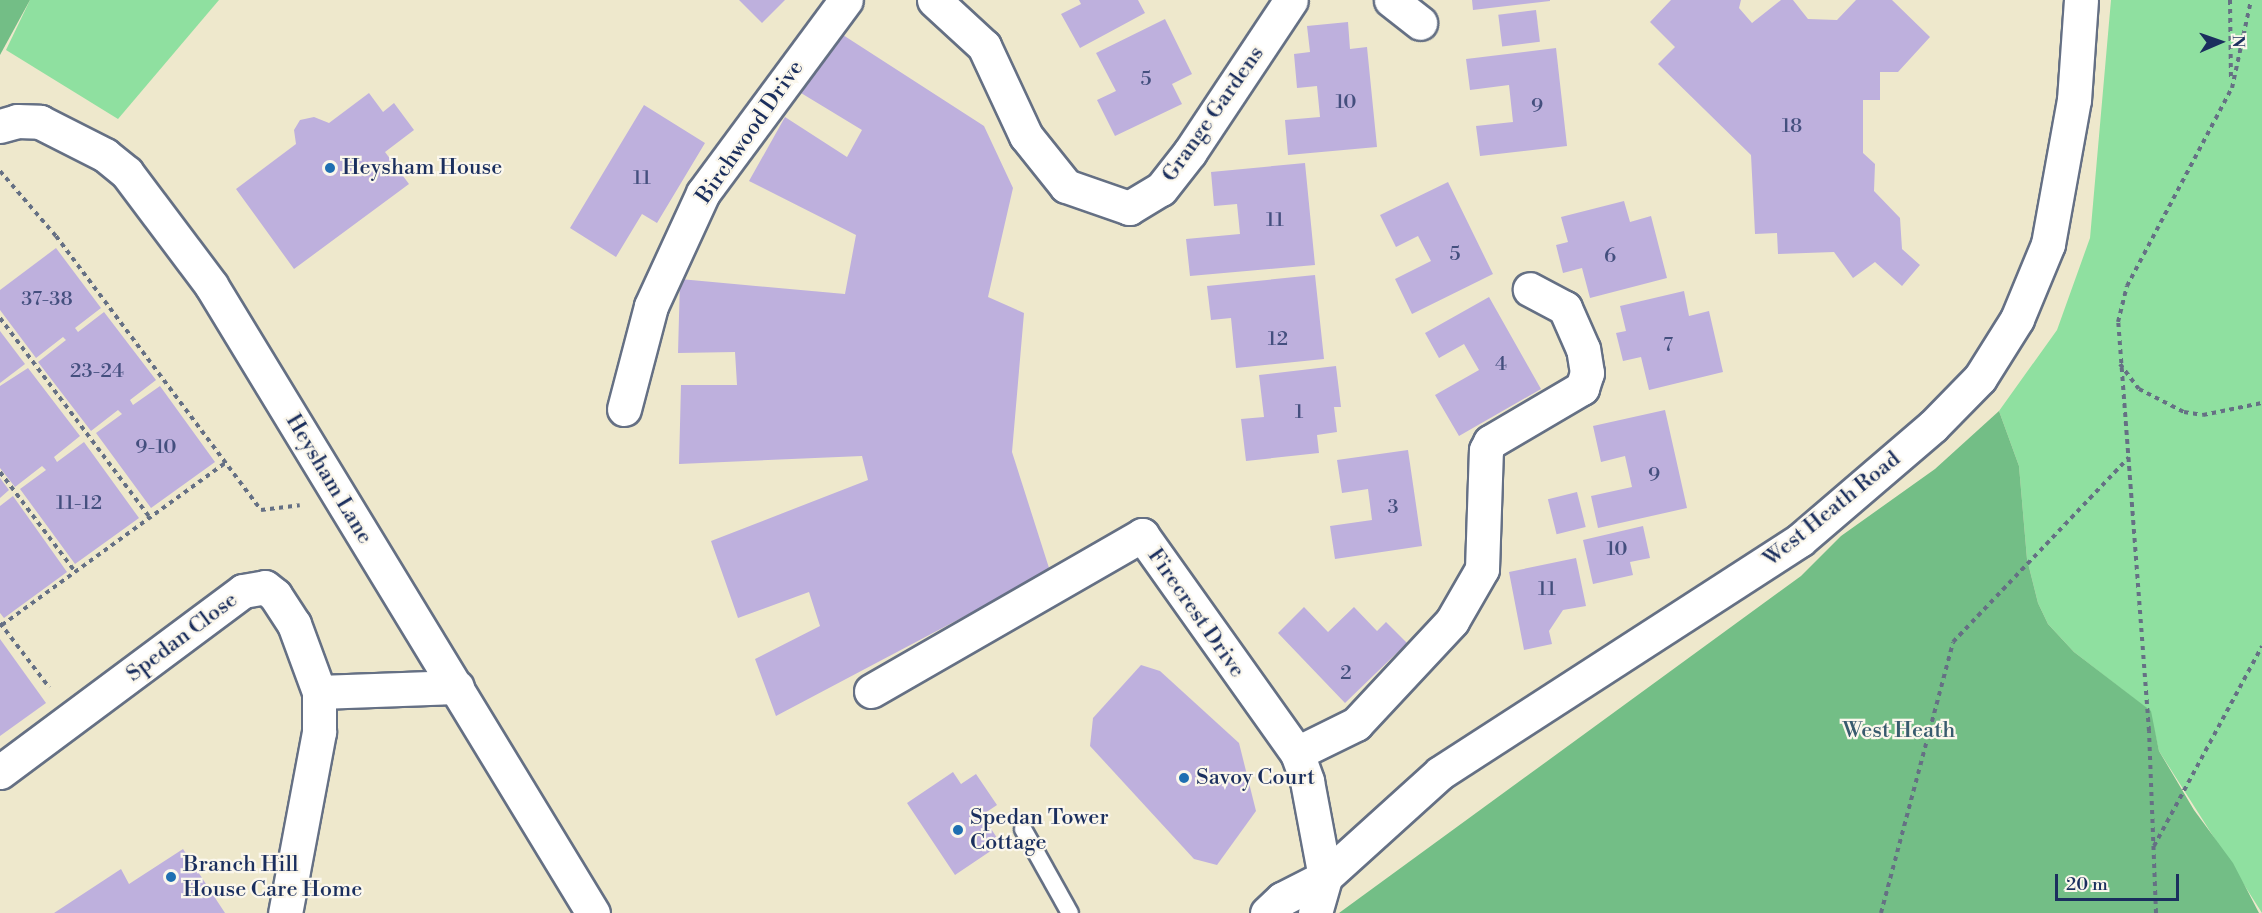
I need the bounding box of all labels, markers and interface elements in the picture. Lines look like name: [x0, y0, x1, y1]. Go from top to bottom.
north arrow: [2190, 12, 2250, 72]
text: N: [2228, 35, 2248, 48]
street label: Grange Gardens: [1156, 41, 1270, 187]
street label: Birchwood Drive: [691, 55, 809, 209]
house number: 5: [1140, 67, 1152, 91]
house number: 10: [1335, 90, 1357, 114]
house number: 9: [1531, 94, 1543, 118]
house number: 18: [1782, 114, 1802, 138]
place label: Heysham House: [342, 155, 502, 181]
marker: Heysham House: [323, 161, 337, 175]
house number: 11: [633, 166, 651, 190]
house number: 11: [1266, 208, 1284, 232]
house number: 5: [1449, 242, 1461, 266]
house number: 6: [1604, 244, 1616, 268]
house number: 37-38: [21, 287, 73, 311]
house number: 12: [1268, 327, 1288, 351]
house number: 7: [1663, 333, 1673, 357]
house number: 4: [1495, 352, 1507, 376]
house number: 23-24: [70, 359, 124, 383]
house number: 1: [1295, 400, 1303, 424]
street label: Heysham Lane: [280, 409, 378, 549]
house number: 9-10: [135, 435, 177, 459]
street label: West Heath Road: [1758, 446, 1906, 572]
house number: 9: [1648, 463, 1660, 487]
house number: 11-12: [56, 491, 102, 515]
house number: 3: [1387, 495, 1399, 519]
house number: 10: [1606, 537, 1628, 561]
street label: Firecrest Drive: [1142, 543, 1250, 683]
house number: 11: [1538, 577, 1556, 601]
street label: Spedan Close: [121, 587, 243, 687]
house number: 2: [1340, 661, 1352, 685]
park label: West Heath: [1843, 718, 1955, 744]
place label: Savoy Court: [1196, 765, 1315, 791]
marker: Savoy Court: [1177, 771, 1191, 785]
place label: Spedan Tower Cottage: [970, 804, 1109, 855]
marker: Spedan Tower Cottage: [951, 823, 965, 837]
place label: Branch Hill House Care Home: [183, 851, 362, 902]
scale bar: [2058, 862, 2182, 900]
marker: Branch Hill House Care Home: [164, 870, 178, 884]
text: 20 m: [2066, 873, 2108, 896]

